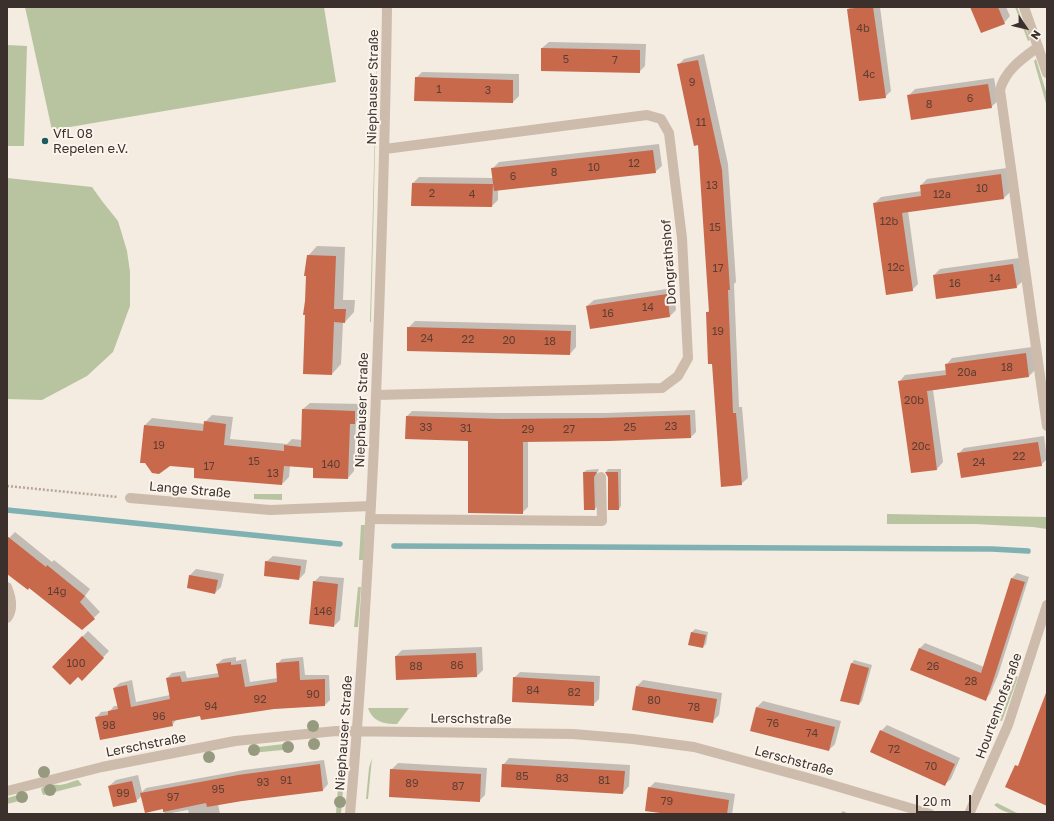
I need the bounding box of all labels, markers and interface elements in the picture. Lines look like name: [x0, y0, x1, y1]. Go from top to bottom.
north arrow: [1006, 8, 1046, 48]
house number: 4b: [856, 22, 870, 36]
text: N: [1029, 28, 1044, 42]
street label: Niephauser Straße: [364, 29, 382, 145]
house number: 5: [563, 53, 569, 67]
house number: 7: [612, 54, 618, 68]
house number: 4c: [863, 68, 875, 82]
house number: 9: [689, 76, 695, 90]
house number: 1: [436, 83, 442, 97]
house number: 3: [485, 84, 491, 98]
house number: 6: [967, 92, 973, 106]
house number: 8: [926, 98, 932, 112]
house number: 11: [696, 116, 706, 130]
place label: VfL 08 Repelen e.V.: [53, 126, 128, 157]
marker: VfL 08 Repelen e.V.: [40, 136, 50, 146]
house number: 12: [628, 157, 640, 171]
house number: 10: [588, 161, 600, 175]
house number: 8: [551, 166, 557, 180]
house number: 6: [510, 170, 516, 184]
house number: 13: [706, 179, 718, 193]
house number: 10: [976, 182, 988, 196]
house number: 2: [429, 187, 435, 201]
house number: 4: [469, 188, 475, 202]
house number: 12a: [933, 188, 951, 202]
house number: 12b: [880, 215, 898, 229]
street label: Dongrathshof: [658, 219, 680, 305]
house number: 15: [709, 221, 721, 235]
house number: 12c: [887, 261, 905, 275]
house number: 17: [712, 262, 724, 276]
house number: 14: [989, 272, 1001, 286]
house number: 16: [949, 277, 961, 291]
house number: 14: [642, 301, 654, 315]
house number: 16: [602, 307, 614, 321]
house number: 19: [712, 325, 724, 339]
house number: 24: [420, 332, 434, 346]
house number: 22: [462, 333, 474, 347]
house number: 20: [502, 334, 516, 348]
house number: 18: [544, 335, 556, 349]
street label: Niephauser Straße: [352, 352, 372, 468]
house number: 18: [1001, 361, 1013, 375]
house number: 20a: [957, 366, 977, 380]
house number: 20b: [904, 394, 924, 408]
house number: 23: [665, 420, 677, 434]
house number: 33: [420, 421, 432, 435]
house number: 25: [624, 421, 636, 435]
house number: 31: [460, 422, 472, 436]
house number: 29: [521, 423, 535, 437]
house number: 27: [563, 423, 575, 437]
house number: 19: [153, 439, 165, 453]
house number: 20c: [911, 440, 931, 454]
house number: 22: [1013, 450, 1025, 464]
house number: 15: [248, 455, 260, 469]
house number: 24: [972, 456, 986, 470]
house number: 140: [322, 458, 340, 472]
house number: 17: [203, 460, 215, 474]
house number: 13: [267, 467, 279, 481]
street label: Lange Straße: [148, 479, 232, 501]
house number: 14g: [48, 585, 66, 599]
house number: 146: [314, 605, 332, 619]
street label: Hourtenhofstraße: [973, 651, 1025, 761]
house number: 100: [67, 657, 85, 671]
house number: 86: [450, 659, 464, 673]
house number: 88: [409, 660, 423, 674]
house number: 26: [926, 660, 940, 674]
street label: Niephauser Straße: [332, 675, 356, 791]
house number: 28: [964, 675, 978, 689]
house number: 84: [526, 684, 540, 698]
house number: 82: [567, 686, 581, 700]
house number: 90: [306, 688, 320, 702]
house number: 92: [253, 693, 267, 707]
house number: 80: [647, 694, 661, 708]
house number: 94: [204, 700, 218, 714]
house number: 78: [688, 701, 700, 715]
house number: 96: [152, 710, 166, 724]
street label: Lerschstraße: [430, 710, 512, 728]
house number: 76: [767, 717, 779, 731]
house number: 98: [102, 719, 116, 733]
house number: 74: [806, 727, 818, 741]
street label: Lerschstraße: [105, 730, 187, 760]
street label: Lerschstraße: [753, 743, 835, 779]
house number: 72: [888, 743, 900, 757]
house number: 70: [925, 760, 937, 774]
house number: 85: [515, 770, 529, 784]
house number: 83: [555, 772, 569, 786]
house number: 91: [280, 774, 292, 788]
house number: 81: [598, 774, 610, 788]
house number: 93: [256, 776, 270, 790]
house number: 89: [405, 777, 419, 791]
house number: 87: [452, 780, 464, 794]
house number: 95: [211, 783, 225, 797]
house number: 99: [116, 787, 130, 801]
scale bar: [918, 787, 973, 813]
house number: 97: [167, 791, 179, 805]
text: 20 m: [923, 794, 951, 809]
house number: 79: [661, 795, 673, 809]

